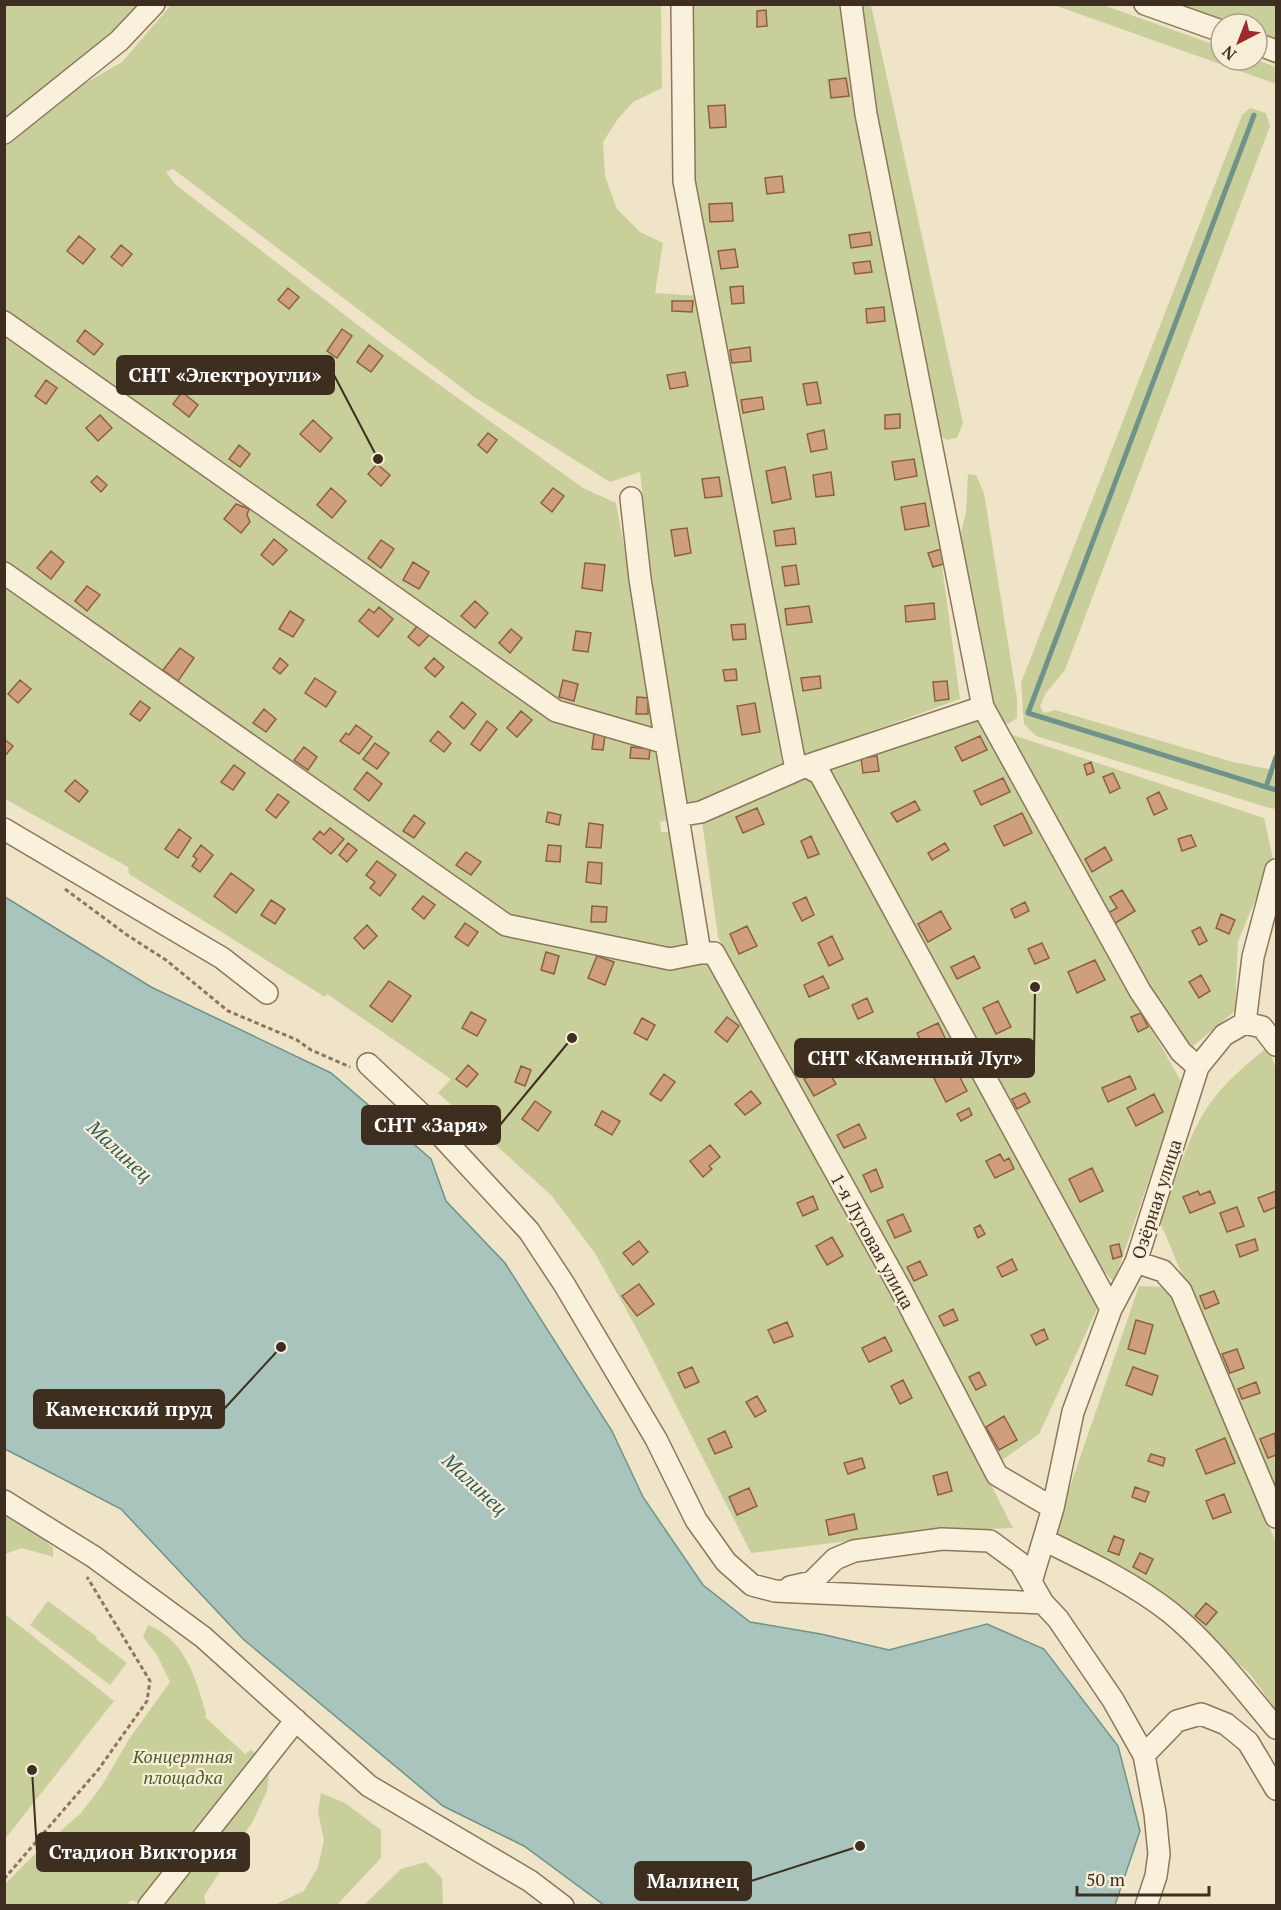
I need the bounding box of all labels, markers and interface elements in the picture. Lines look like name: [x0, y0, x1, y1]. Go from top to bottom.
north arrow: [1209, 12, 1269, 72]
text: N: [1217, 41, 1241, 65]
callout: СНТ «Электроугли»: [117, 356, 334, 394]
text: СНТ «Электроугли»: [128, 361, 322, 388]
callout: СНТ «Каменный Луг»: [795, 1039, 1034, 1077]
text: СНТ «Каменный Луг»: [808, 1044, 1022, 1071]
callout: СНТ «Заря»: [362, 1106, 500, 1144]
text: СНТ «Заря»: [374, 1111, 488, 1138]
water label: Малинец: [81, 1113, 158, 1188]
street label: Озёрная улица: [1125, 1136, 1187, 1262]
street label: 1-я Луговая улица: [826, 1169, 920, 1313]
callout: Каменский пруд: [34, 1390, 224, 1428]
text: Каменский пруд: [46, 1395, 212, 1422]
water label: Малинец: [436, 1446, 513, 1521]
park label: Концертная площадка: [132, 1744, 233, 1789]
callout: Стадион Виктория: [37, 1833, 249, 1871]
text: Стадион Виктория: [49, 1838, 238, 1865]
scale bar: [1077, 1859, 1209, 1897]
callout: Малинец: [635, 1862, 751, 1900]
text: Малинец: [647, 1867, 740, 1894]
text: 50 m: [1086, 1867, 1126, 1891]

